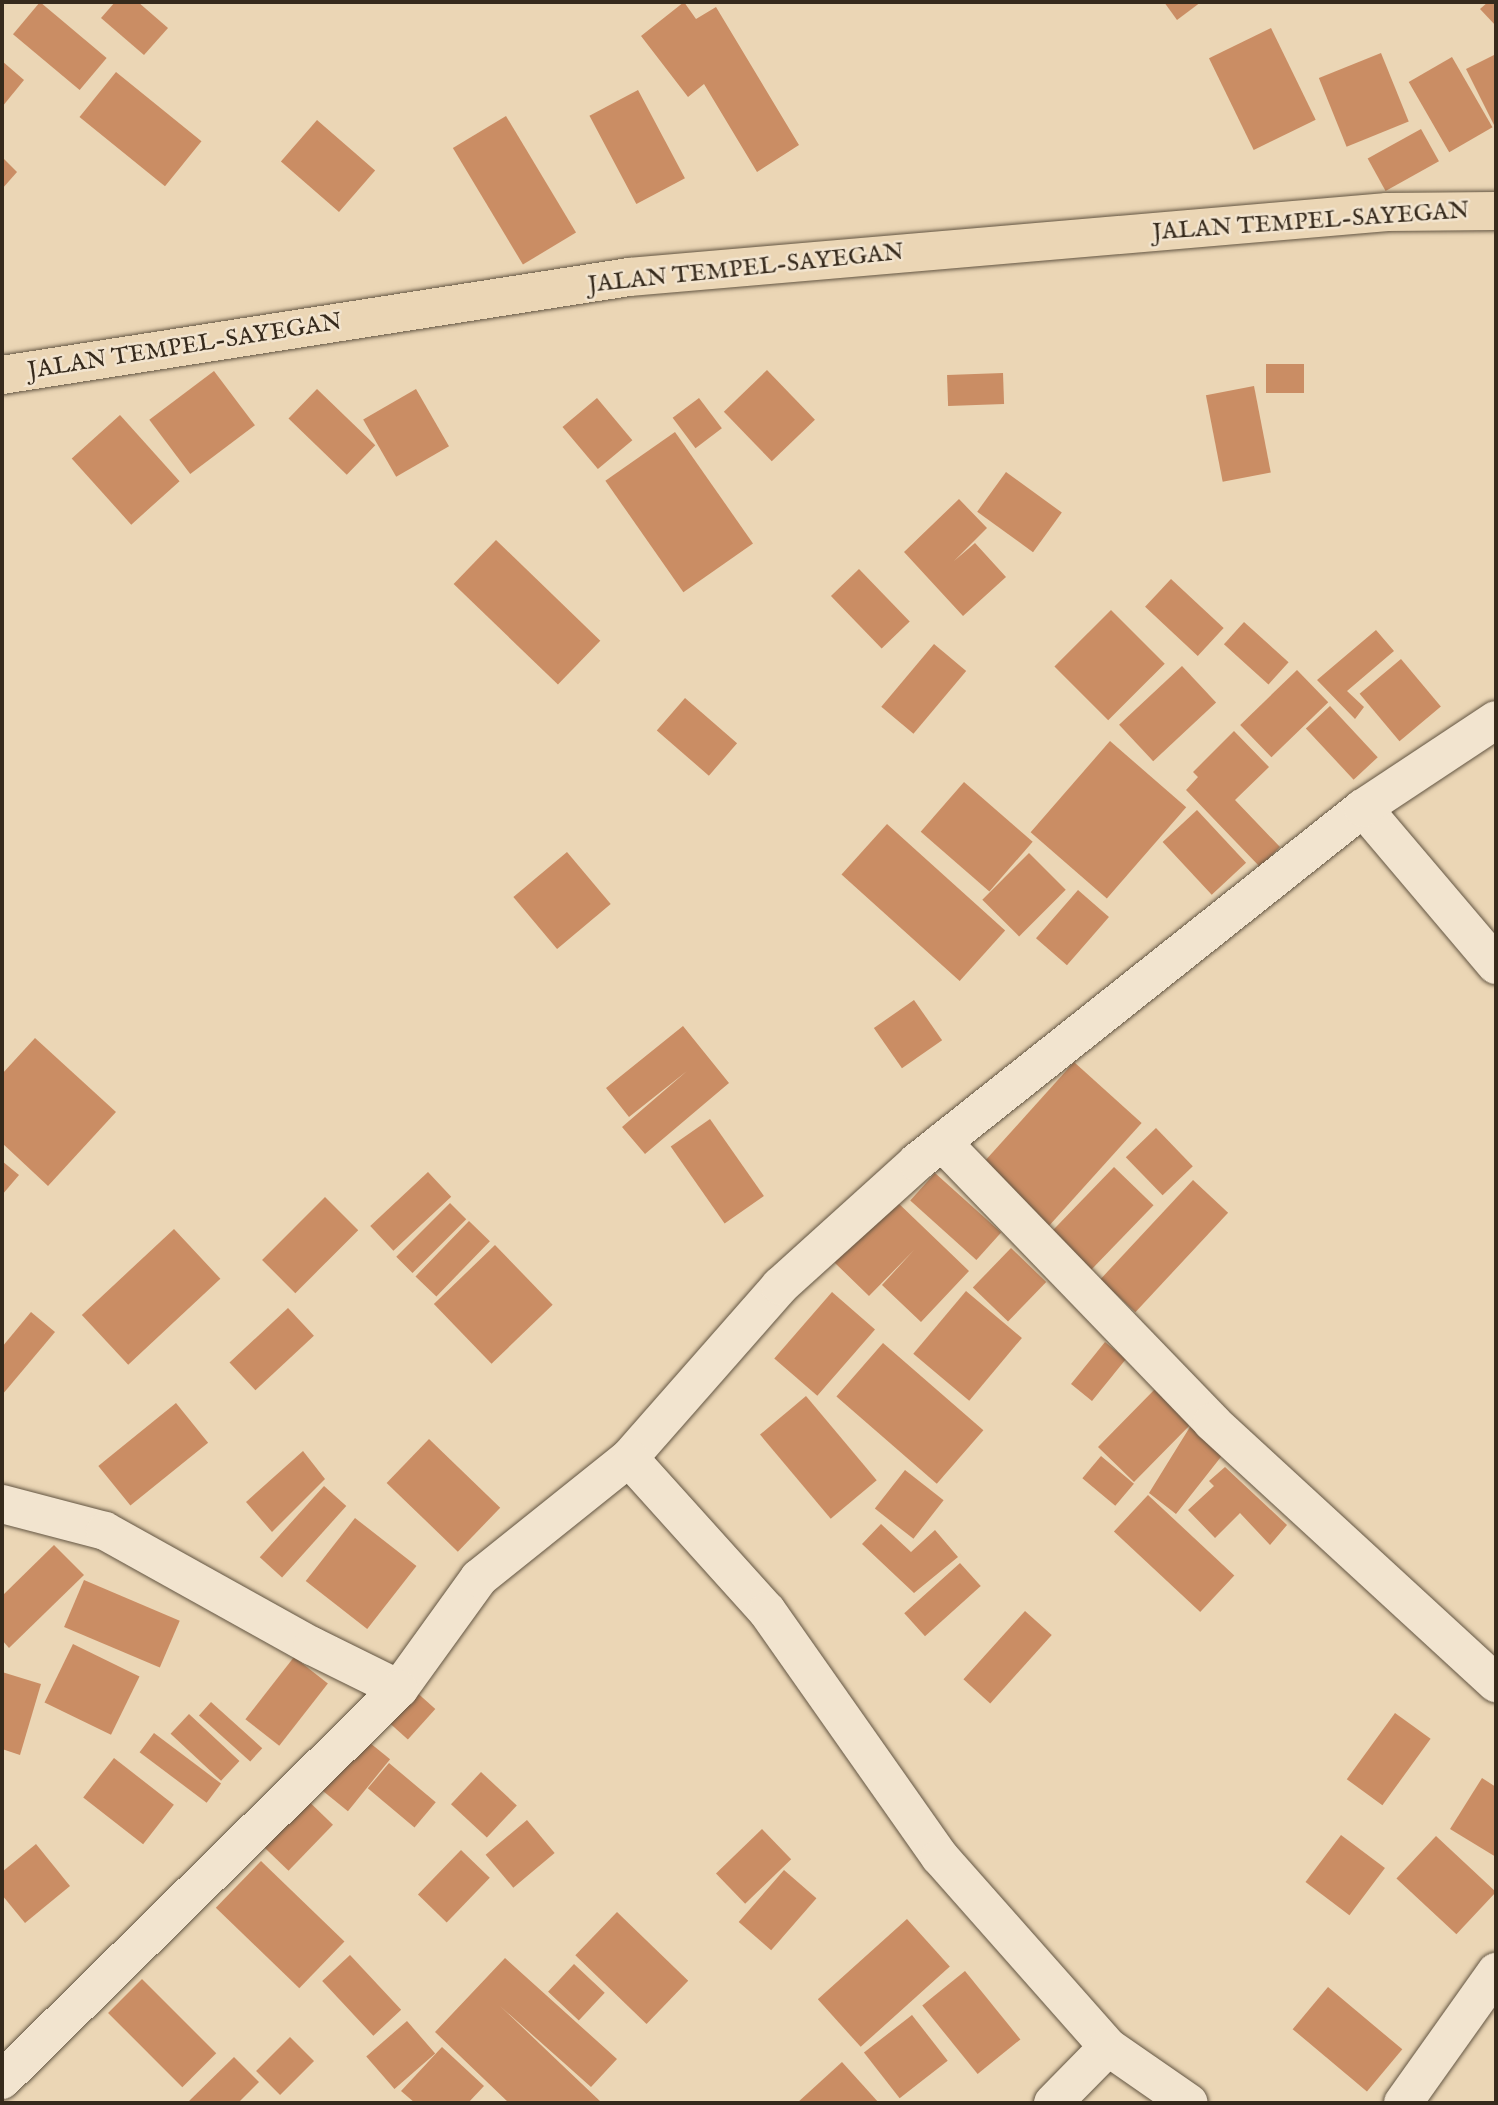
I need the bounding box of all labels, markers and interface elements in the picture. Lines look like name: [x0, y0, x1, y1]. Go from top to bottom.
street label: JALAN TEMPEL-SAYEGAN: [1152, 197, 1470, 247]
street label: JALAN TEMPEL-SAYEGAN: [587, 238, 905, 300]
street label: JALAN TEMPEL-SAYEGAN: [26, 308, 344, 386]

